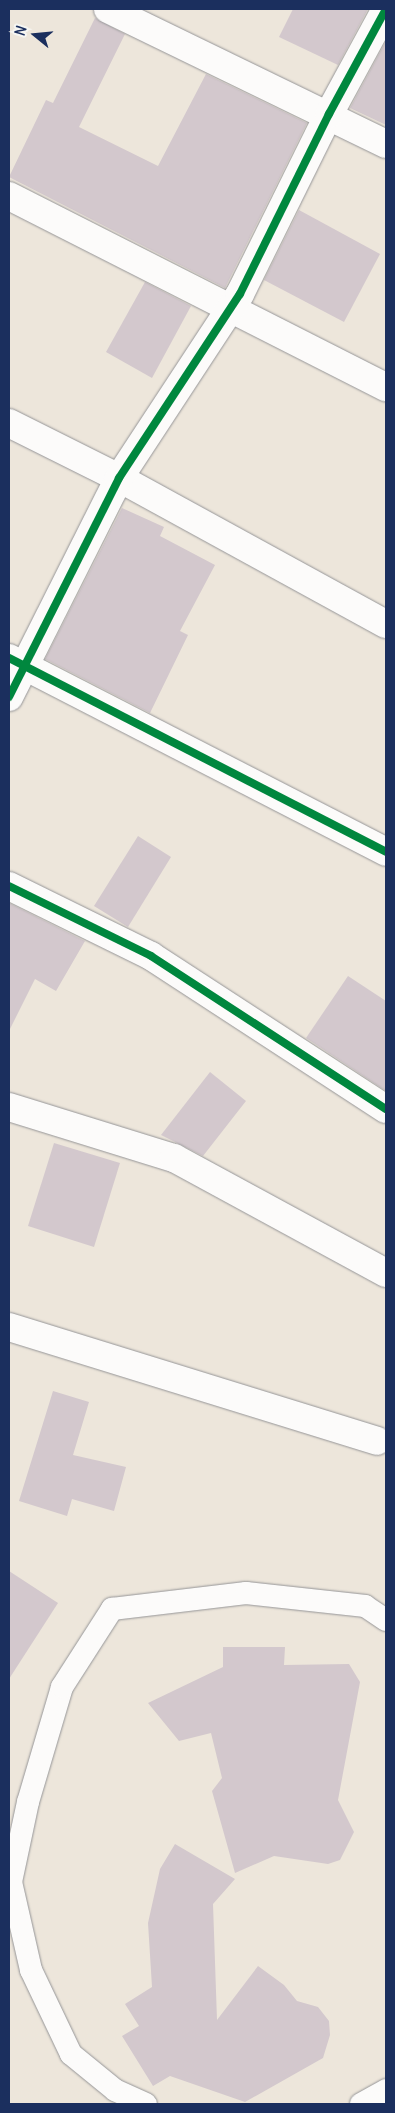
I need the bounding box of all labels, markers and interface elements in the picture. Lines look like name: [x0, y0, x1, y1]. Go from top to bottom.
north arrow: [10, 10, 60, 60]
text: N: [11, 23, 31, 38]

